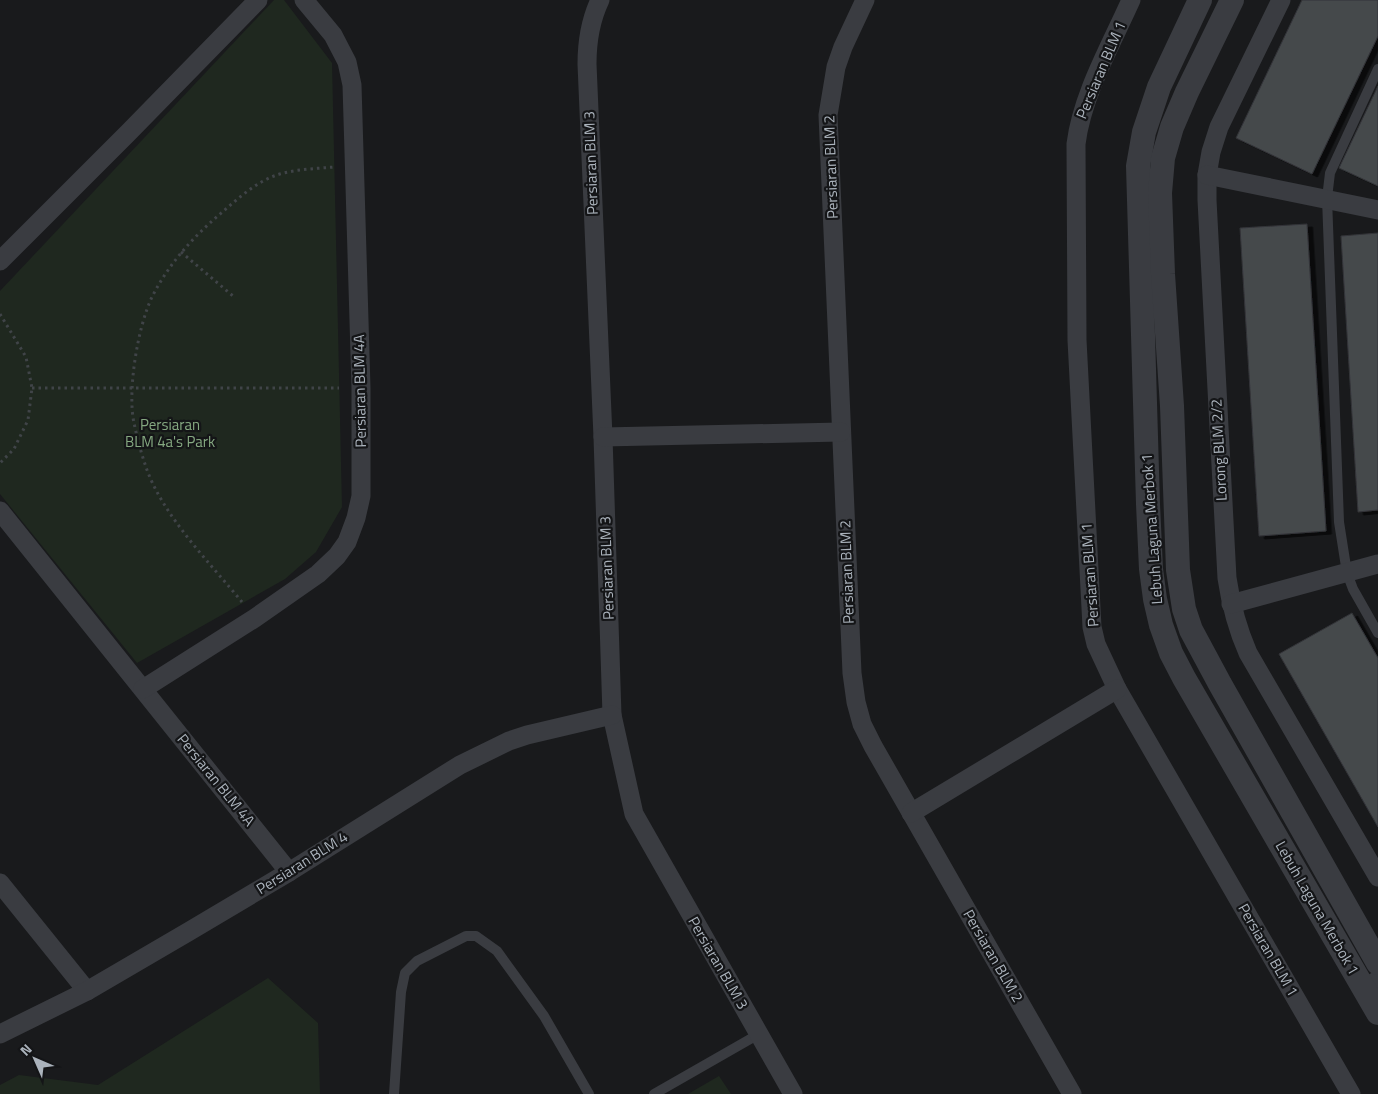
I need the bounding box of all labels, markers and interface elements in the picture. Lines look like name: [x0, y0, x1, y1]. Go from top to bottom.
street label: Persiaran BLM 1: [1070, 17, 1131, 122]
street label: Persiaran BLM 3: [577, 111, 604, 215]
street label: Persiaran BLM 2: [817, 115, 844, 219]
street label: Persiaran BLM 4A: [347, 334, 372, 448]
street label: Lorong BLM 2/2: [1204, 398, 1233, 502]
park label: Persiaran BLM 4a's Park: [125, 413, 215, 453]
street label: Lebuh Laguna Merbok 1: [1135, 453, 1168, 605]
street label: Persiaran BLM 3: [593, 516, 620, 620]
street label: Persiaran BLM 2: [833, 520, 860, 624]
street label: Persiaran BLM 1: [1074, 522, 1105, 628]
street label: Persiaran BLM 4A: [172, 728, 261, 831]
street label: Persiaran BLM 4: [251, 825, 352, 900]
street label: Lebuh Laguna Merbok 1: [1270, 837, 1365, 979]
street label: Persiaran BLM 1: [1232, 899, 1304, 1001]
street label: Persiaran BLM 2: [957, 905, 1029, 1007]
street label: Persiaran BLM 3: [682, 912, 754, 1014]
north arrow: [10, 1034, 60, 1084]
text: N: [15, 1039, 36, 1060]

